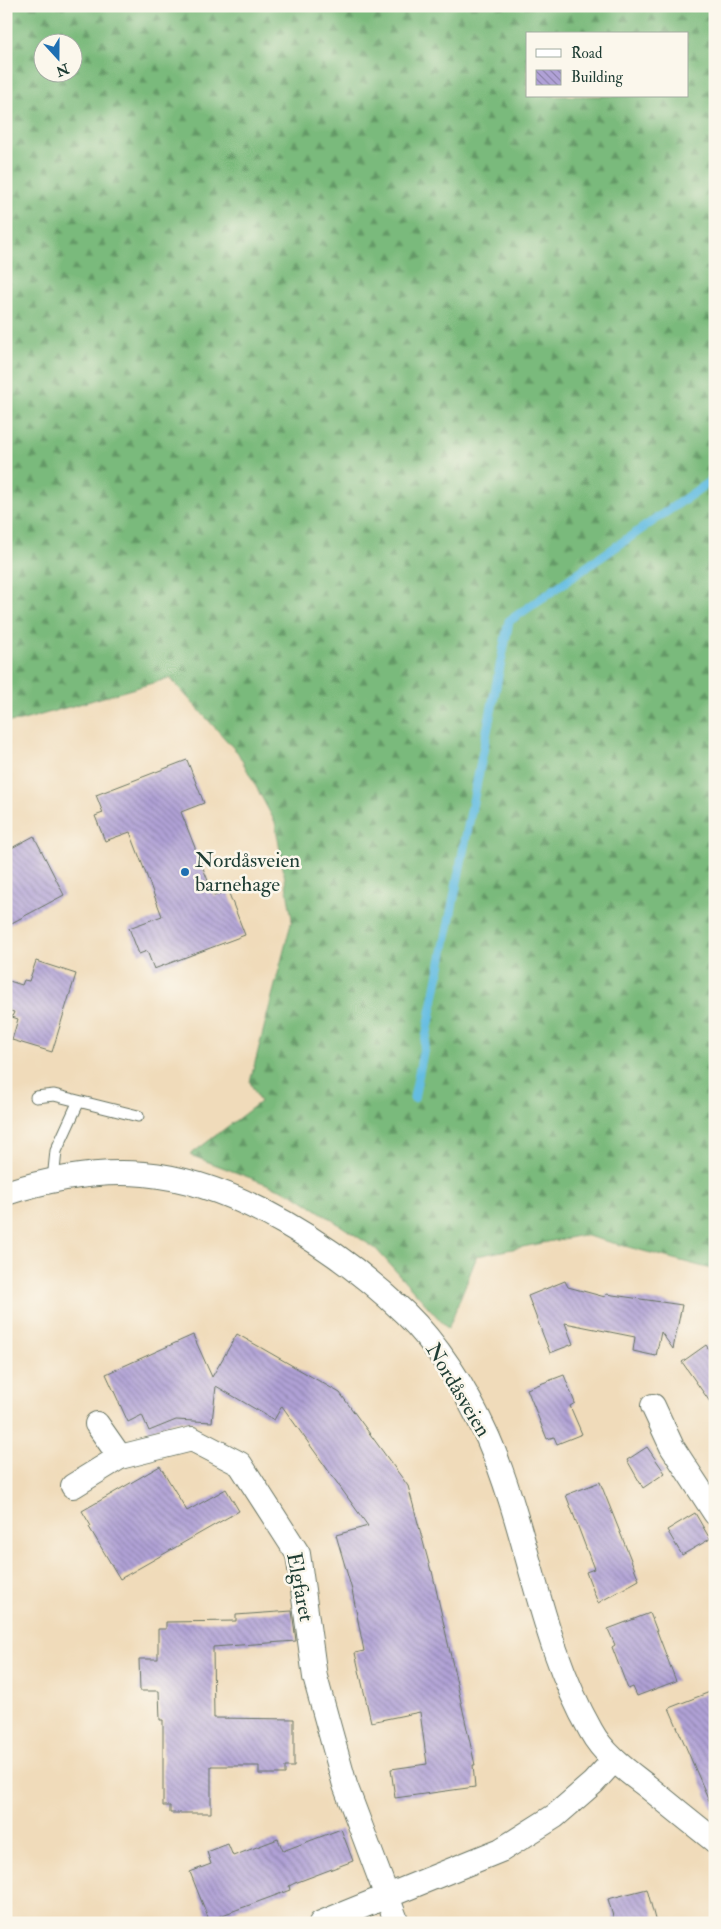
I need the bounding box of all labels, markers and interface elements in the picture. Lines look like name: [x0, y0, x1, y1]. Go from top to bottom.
north arrow: [32, 32, 82, 82]
legend: [526, 32, 688, 98]
text: Road: [571, 44, 603, 63]
text: N: [53, 59, 72, 80]
text: Building: [571, 68, 623, 87]
place label: Nordåsveien barnehage: [195, 847, 300, 898]
marker: Nordåsveien barnehage: [179, 866, 191, 878]
street label: Nordåsveien: [419, 1338, 497, 1442]
street label: Elgfaret: [280, 1550, 320, 1624]

